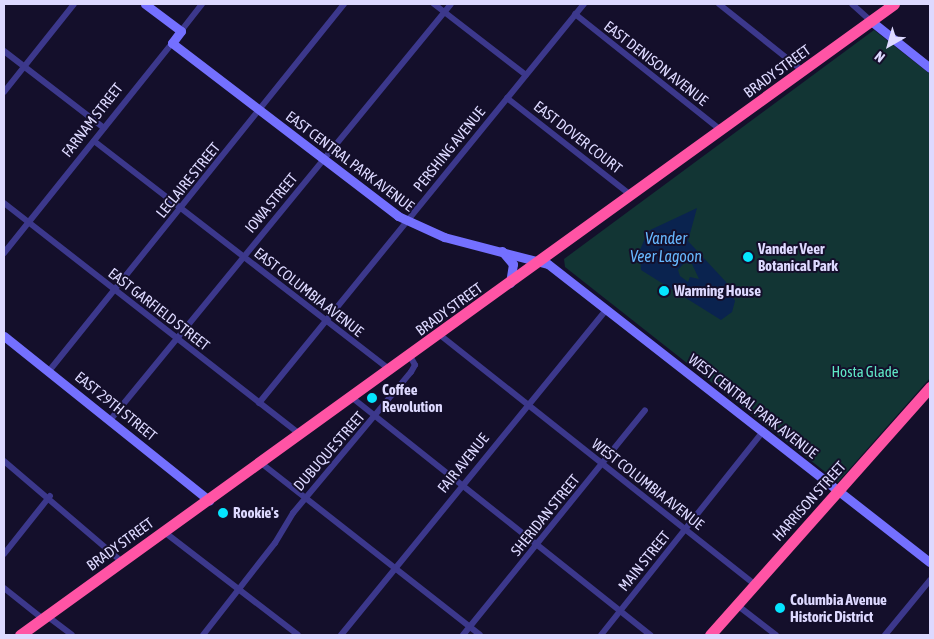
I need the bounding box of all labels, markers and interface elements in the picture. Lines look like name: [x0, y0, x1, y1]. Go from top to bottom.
street label: EAST DENISON AVENUE: [600, 17, 712, 109]
north arrow: [864, 20, 914, 70]
street label: BRADY STREET: [740, 41, 814, 101]
text: N: [872, 48, 888, 66]
street label: FARNAM STREET: [58, 80, 126, 160]
street label: EAST DOVER COURT: [530, 97, 626, 177]
street label: PERSHING AVENUE: [409, 103, 489, 195]
street label: EAST CENTRAL PARK AVENUE: [282, 107, 418, 215]
street label: LECLAIRE STREET: [152, 139, 224, 221]
street label: IOWA STREET: [241, 170, 301, 236]
water label: Vander Veer Lagoon: [630, 228, 702, 266]
place label: Vander Veer Botanical Park: [758, 239, 838, 274]
street label: EAST COLUMBIA AVENUE: [251, 244, 367, 340]
marker: Vander Veer Botanical Park: [742, 251, 754, 263]
street label: EAST GARFIELD STREET: [105, 264, 213, 354]
street label: BRADY STREET: [412, 279, 486, 339]
place label: Warming House: [674, 282, 761, 300]
marker: Warming House: [658, 285, 670, 297]
street label: WEST CENTRAL PARK AVENUE: [685, 350, 821, 462]
park label: Hosta Glade: [831, 363, 899, 381]
street label: EAST 29TH STREET: [72, 368, 160, 444]
place label: Coffee Revolution: [382, 380, 443, 415]
marker: Coffee Revolution: [366, 392, 378, 404]
street label: DUBUQUE STREET: [290, 408, 368, 494]
street label: FAIR AVENUE: [434, 430, 492, 496]
street label: WEST COLUMBIA AVENUE: [588, 435, 708, 533]
street label: HARRISON STREET: [769, 458, 849, 544]
street label: SHERIDAN STREET: [507, 471, 583, 559]
place label: Rookie's: [233, 504, 279, 522]
marker: Rookie's: [217, 507, 229, 519]
street label: BRADY STREET: [83, 514, 157, 574]
street label: MAIN STREET: [614, 527, 674, 595]
place label: Columbia Avenue Historic District: [790, 590, 887, 625]
marker: Columbia Avenue Historic District: [774, 602, 786, 614]

